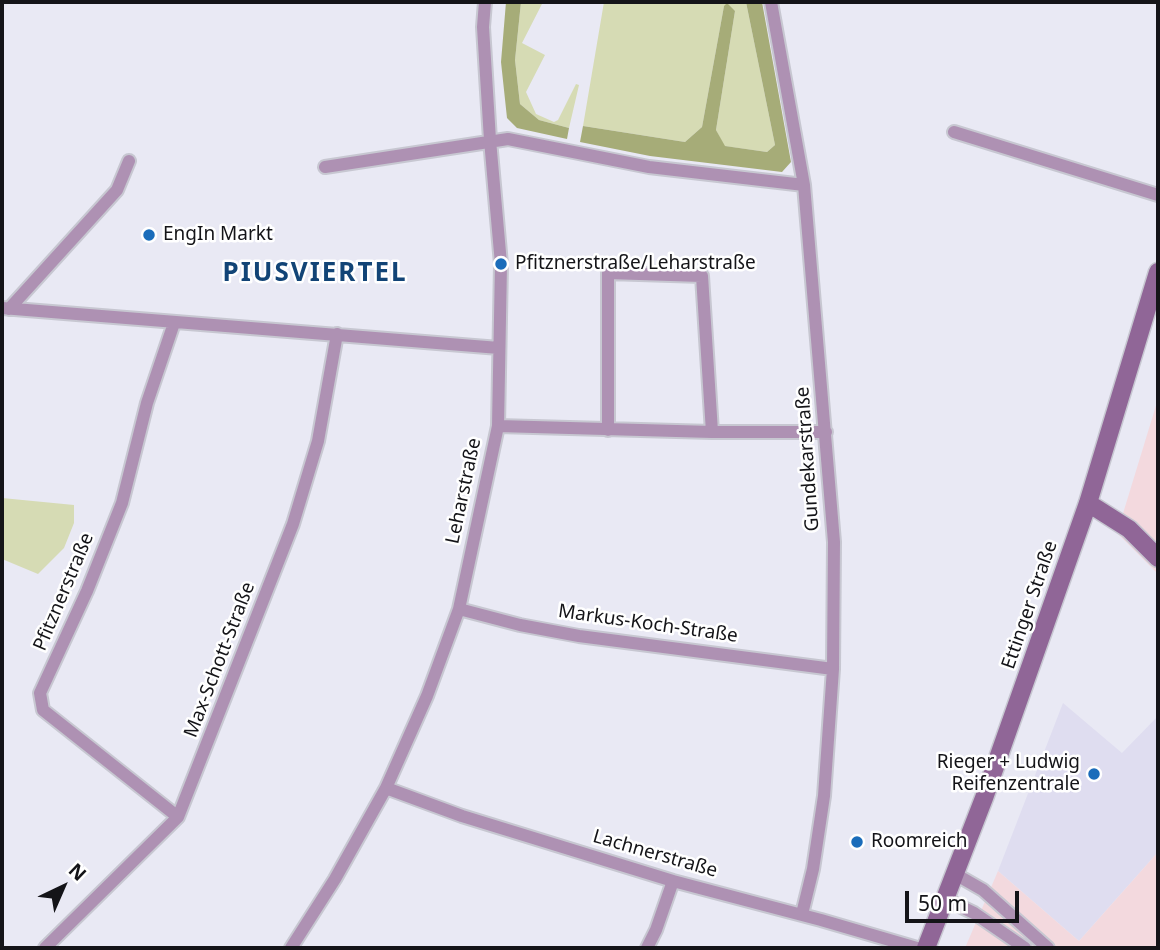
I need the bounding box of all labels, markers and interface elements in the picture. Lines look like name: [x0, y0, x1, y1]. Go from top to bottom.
place label: EngIn Markt: [163, 224, 273, 246]
marker: EngIn Markt: [141, 227, 157, 243]
place label: Pfitznerstraße/Leharstraße: [515, 253, 756, 275]
marker: Pfitznerstraße/Leharstraße: [493, 256, 509, 272]
district label: PIUSVIERTEL: [224, 258, 406, 290]
street label: Gundekarstraße: [792, 386, 824, 532]
street label: Leharstraße: [442, 436, 486, 546]
street label: Pfitznerstraße: [29, 530, 99, 654]
street label: Ettinger Straße: [997, 538, 1063, 672]
street label: Max-Schott-Straße: [180, 579, 260, 741]
street label: Markus-Koch-Straße: [557, 600, 739, 648]
place label: Rieger + Ludwig Reifenzentrale: [937, 752, 1080, 796]
marker: Rieger + Ludwig Reifenzentrale: [1086, 766, 1102, 782]
street label: Lachnerstraße: [590, 825, 720, 883]
place label: Roomreich: [871, 831, 968, 853]
marker: Roomreich: [849, 834, 865, 850]
north arrow: [28, 852, 98, 922]
text: N: [63, 857, 92, 887]
scale bar: [908, 876, 1022, 920]
text: 50 m: [918, 889, 967, 917]

